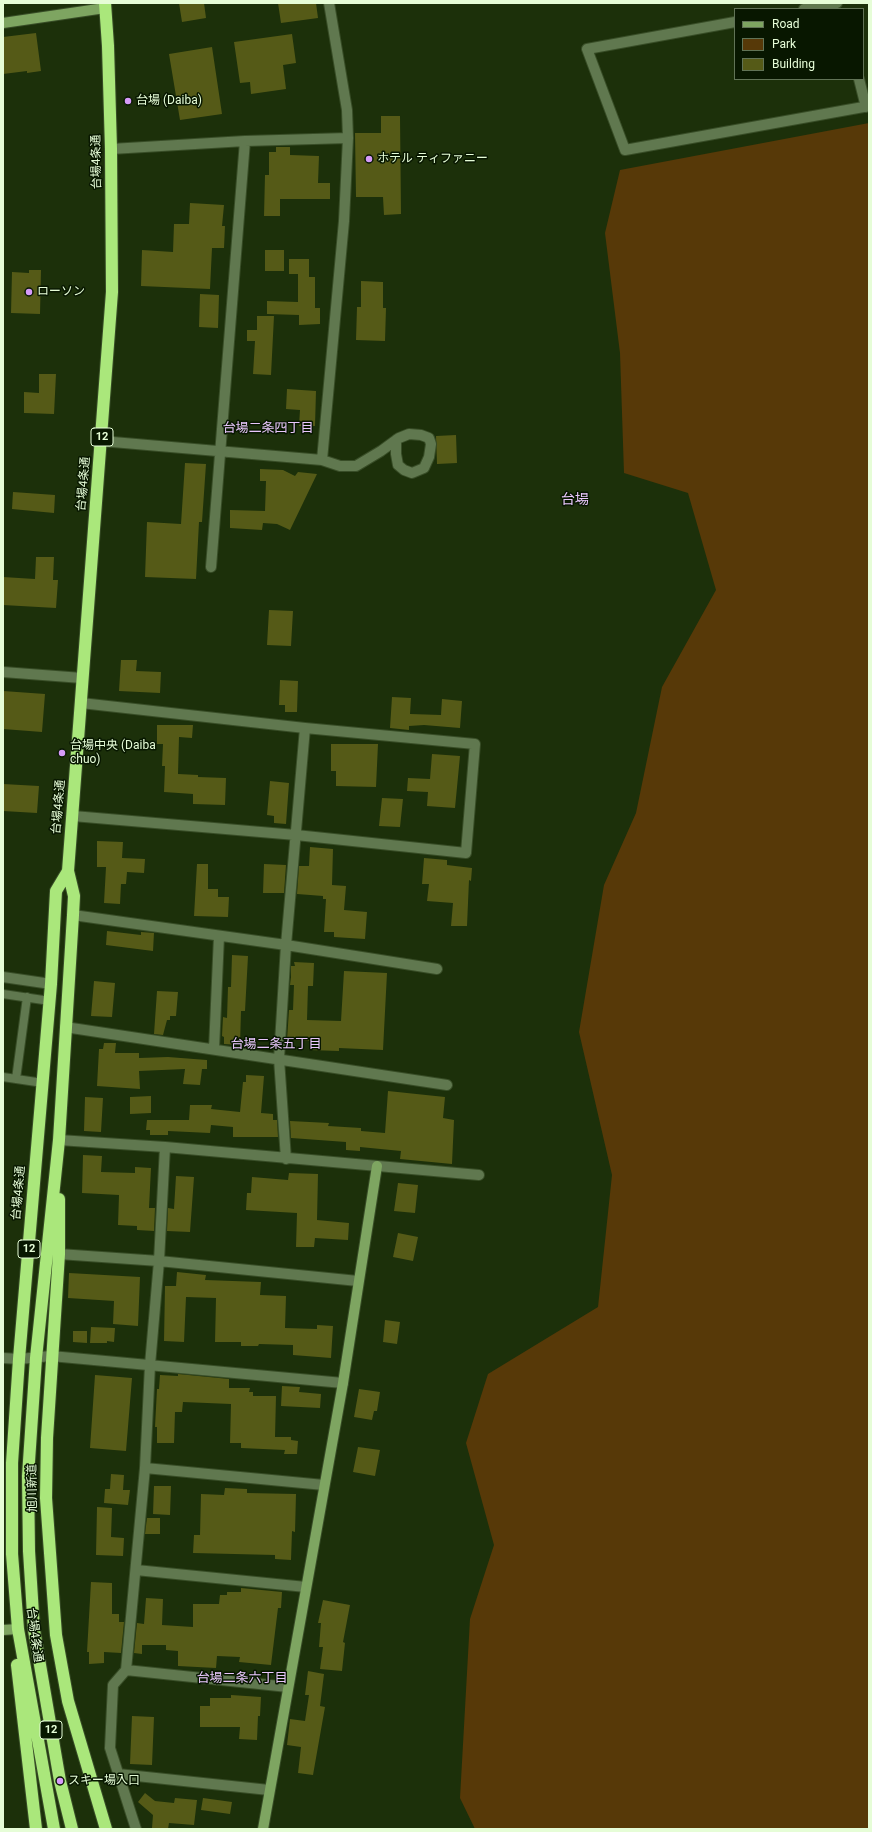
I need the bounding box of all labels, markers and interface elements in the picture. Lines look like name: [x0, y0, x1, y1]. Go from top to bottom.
legend: [734, 8, 864, 80]
text: Road: [772, 17, 800, 31]
text: Park: [772, 37, 796, 51]
text: Building: [772, 57, 815, 71]
place label: 台場 (Daiba): [136, 94, 202, 108]
marker: 台場 (Daiba): [123, 96, 133, 106]
street label: 台場4条通: [89, 135, 105, 189]
place label: ホテル ティファニー: [377, 152, 488, 166]
marker: ホテル ティファニー: [364, 154, 374, 164]
place label: ローソン: [37, 285, 85, 299]
marker: ローソン: [24, 287, 34, 297]
district label: 台場二条四丁目: [223, 421, 313, 437]
road number: 12: [91, 428, 113, 446]
street label: 台場4条通: [74, 456, 94, 512]
district label: 台場: [561, 492, 589, 508]
place label: 台場中央 (Daiba chuo): [70, 739, 156, 767]
marker: 台場中央 (Daiba chuo): [57, 748, 67, 758]
street label: 台場4条通: [49, 779, 69, 835]
district label: 台場二条五丁目: [231, 1037, 321, 1053]
street label: 台場4条通: [9, 1165, 29, 1221]
road number: 12: [18, 1240, 40, 1258]
street label: 旭川新道: [25, 1464, 41, 1512]
street label: 台場4条通: [23, 1607, 45, 1663]
district label: 台場二条六丁目: [197, 1671, 287, 1687]
road number: 12: [40, 1721, 62, 1739]
place label: スキー場入口: [68, 1774, 140, 1788]
marker: スキー場入口: [55, 1776, 65, 1786]

